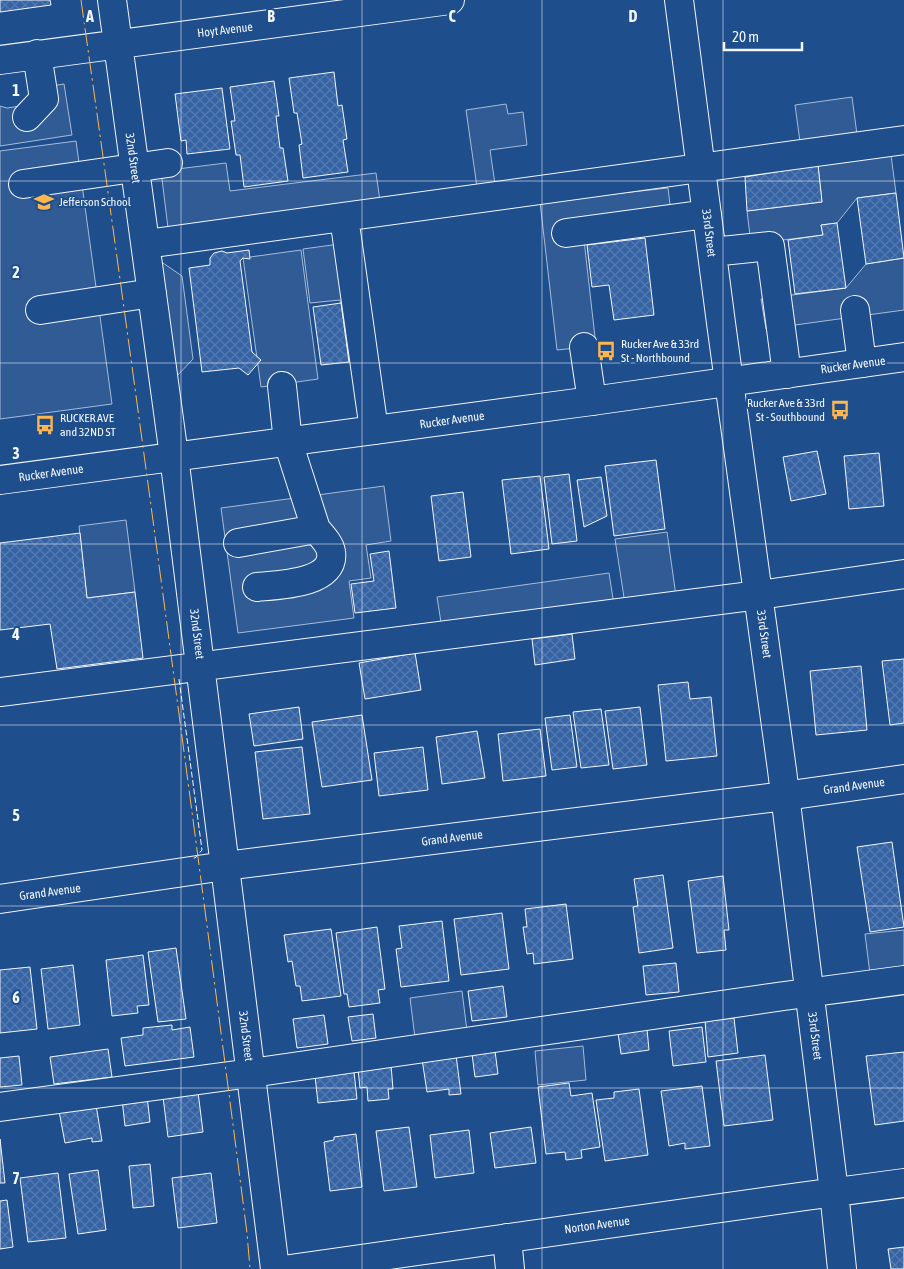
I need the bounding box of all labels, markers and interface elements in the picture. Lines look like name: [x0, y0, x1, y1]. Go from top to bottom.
text: A: [85, 7, 94, 25]
text: B: [267, 7, 275, 25]
text: C: [448, 7, 456, 25]
text: D: [629, 7, 638, 25]
street label: Hoyt Avenue: [196, 20, 254, 40]
scale bar: [724, 20, 802, 52]
text: 20 m: [732, 28, 759, 45]
text: 1: [12, 81, 20, 99]
street label: 32nd Street: [123, 132, 144, 185]
school or university icon: Jefferson School: [33, 191, 55, 213]
place label: Jefferson School: [59, 195, 132, 209]
street label: 33rd Street: [699, 208, 719, 258]
text: 2: [12, 263, 20, 281]
place label: Rucker Ave & 33rd St - Northbound: [621, 337, 699, 365]
bus stop icon: Rucker Ave & 33rd St - Northbound: [595, 340, 617, 362]
street label: Rucker Avenue: [820, 354, 886, 376]
place label: Rucker Ave & 33rd St - Southbound: [747, 396, 825, 424]
bus stop icon: Rucker Ave & 33rd St - Southbound: [829, 399, 851, 421]
street label: Rucker Avenue: [419, 409, 485, 431]
place label: RUCKER AVE and 32ND ST: [60, 411, 116, 439]
bus stop icon: RUCKER AVE and 32ND ST: [34, 414, 56, 436]
text: 3: [12, 444, 20, 462]
street label: Rucker Avenue: [18, 462, 84, 484]
street label: 32nd Street: [187, 608, 207, 661]
street label: 33rd Street: [754, 609, 774, 660]
text: 4: [11, 625, 20, 643]
street label: Grand Avenue: [823, 775, 885, 797]
text: 5: [12, 806, 20, 824]
street label: Grand Avenue: [421, 827, 483, 849]
street label: Grand Avenue: [19, 881, 81, 903]
text: 6: [12, 988, 20, 1006]
street label: 32nd Street: [236, 1010, 256, 1063]
street label: 33rd Street: [805, 1011, 825, 1061]
text: 7: [12, 1169, 20, 1187]
street label: Norton Avenue: [563, 1213, 631, 1237]

